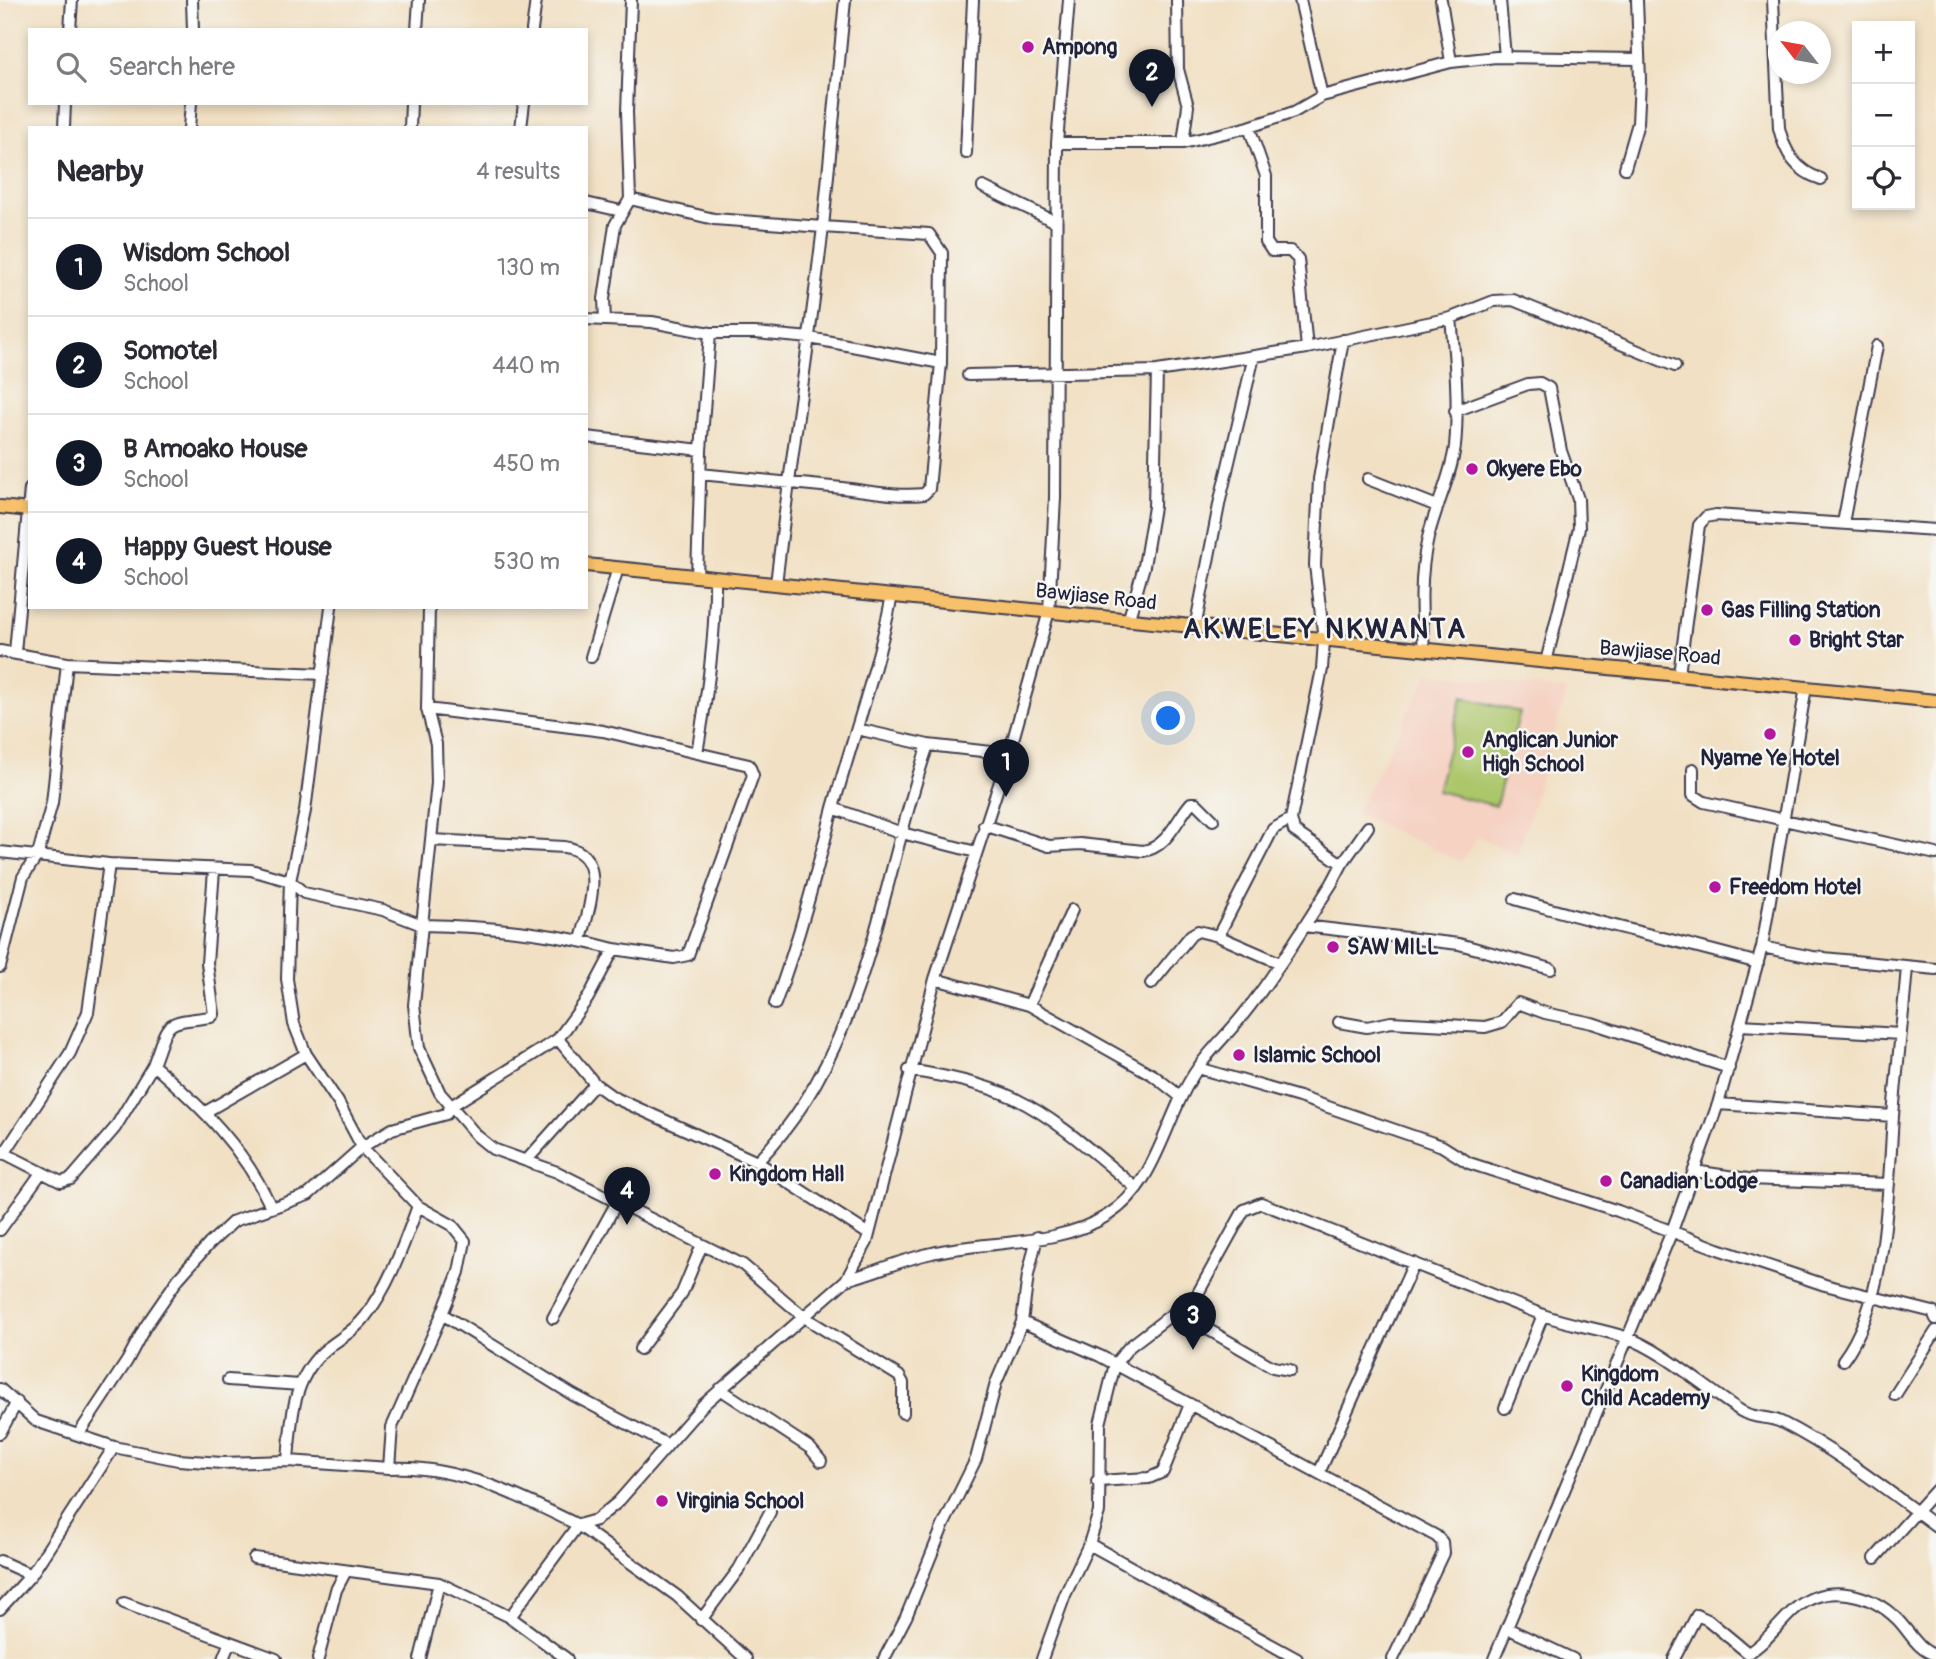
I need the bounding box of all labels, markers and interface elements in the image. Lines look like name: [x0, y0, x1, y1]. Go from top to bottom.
north arrow: [1768, 21, 1831, 84]
map controls: [1852, 21, 1915, 210]
button: +: [1852, 21, 1915, 84]
search box: [28, 28, 588, 105]
place label: Ampong: [1042, 34, 1118, 61]
marker: Ampong: [1020, 39, 1036, 55]
icon: search: [52, 48, 90, 86]
pin: 2: [1129, 49, 1175, 107]
text: Search here: [108, 51, 235, 83]
button: −: [1852, 84, 1915, 147]
button: locate: [1852, 147, 1915, 210]
text: Nearby: [56, 153, 143, 190]
text: 4 results: [476, 157, 560, 186]
text: Wisdom School: [123, 237, 290, 269]
text: 1: [75, 253, 84, 282]
text: 130 m: [497, 253, 560, 282]
text: School: [123, 269, 189, 298]
text: Somotel: [123, 335, 218, 367]
text: 2: [73, 351, 85, 380]
text: 440 m: [492, 351, 560, 380]
text: School: [123, 367, 189, 396]
text: B Amoako House: [123, 433, 307, 465]
text: 3: [73, 449, 85, 478]
text: 450 m: [493, 449, 560, 478]
place label: Okyere Ebo: [1486, 456, 1582, 483]
marker: Okyere Ebo: [1464, 461, 1480, 477]
text: School: [123, 465, 189, 494]
text: Happy Guest House: [123, 531, 332, 563]
text: 4: [72, 547, 86, 576]
text: 530 m: [494, 547, 560, 576]
text: School: [123, 563, 189, 592]
street label: Bawjiase Road: [1034, 577, 1158, 617]
place label: Gas Filling Station: [1721, 597, 1881, 624]
marker: Gas Filling Station: [1699, 602, 1715, 618]
district label: AKWELEY NKWANTA: [1183, 612, 1467, 647]
place label: Bright Star: [1809, 627, 1904, 654]
marker: Bright Star: [1787, 632, 1803, 648]
street label: Bawjiase Road: [1598, 634, 1722, 672]
your location: [1151, 701, 1185, 735]
marker: Nyame Ye Hotel: [1762, 726, 1778, 742]
place label: Anglican Junior High School: [1482, 727, 1619, 778]
pin: 1: [983, 739, 1029, 797]
marker: Anglican Junior High School: [1460, 744, 1476, 760]
place label: Nyame Ye Hotel: [1700, 745, 1840, 772]
place label: Freedom Hotel: [1729, 874, 1862, 901]
marker: Freedom Hotel: [1707, 879, 1723, 895]
place label: SAW MILL: [1347, 934, 1439, 961]
marker: SAW MILL: [1325, 939, 1341, 955]
place label: Islamic School: [1253, 1042, 1381, 1069]
marker: Islamic School: [1231, 1047, 1247, 1063]
place label: Kingdom Hall: [729, 1161, 844, 1188]
marker: Kingdom Hall: [707, 1166, 723, 1182]
pin: 4: [604, 1167, 650, 1225]
place label: Canadian Lodge: [1620, 1168, 1758, 1195]
marker: Canadian Lodge: [1598, 1173, 1614, 1189]
pin: 3: [1170, 1292, 1216, 1350]
place label: Kingdom Child Academy: [1581, 1361, 1710, 1412]
marker: Kingdom Child Academy: [1559, 1378, 1575, 1394]
place label: Virginia School: [676, 1488, 804, 1515]
marker: Virginia School: [654, 1493, 670, 1509]

